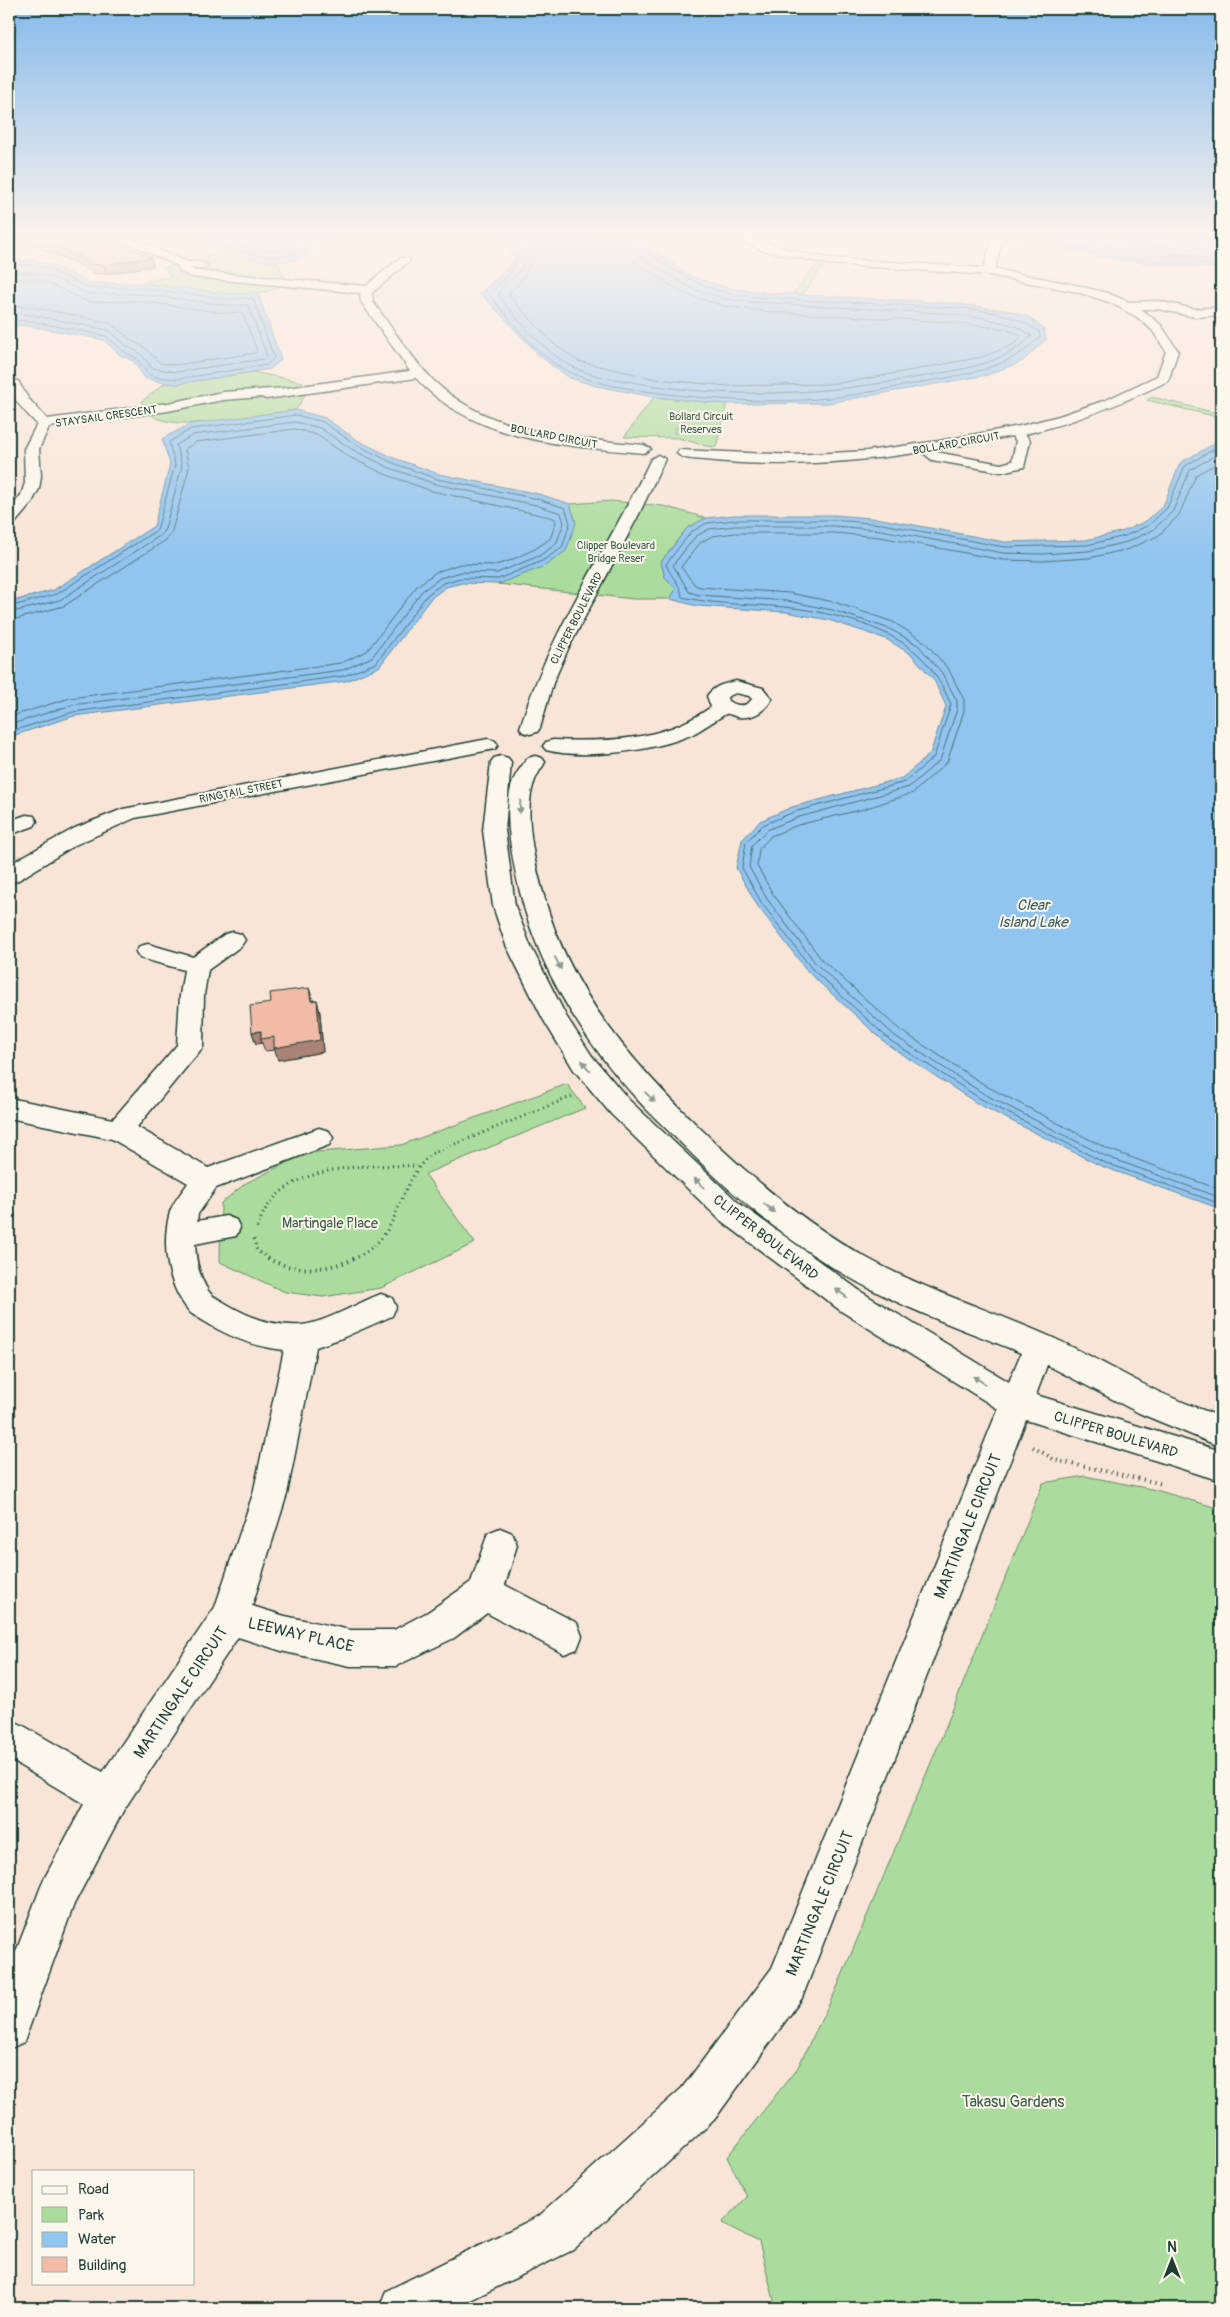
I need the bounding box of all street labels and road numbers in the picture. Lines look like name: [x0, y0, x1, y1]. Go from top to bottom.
street label: STAYSAIL CRESCENT: [54, 403, 158, 430]
street label: BOLLARD CIRCUIT: [509, 422, 598, 451]
street label: BOLLARD CIRCUIT: [912, 429, 1001, 458]
street label: CLIPPER BOULEVARD: [548, 570, 605, 666]
street label: RINGTAIL STREET: [198, 777, 284, 806]
street label: CLIPPER BOULEVARD: [710, 1191, 822, 1284]
street label: CLIPPER BOULEVARD: [1052, 1408, 1180, 1462]
street label: MARTINGALE CIRCUIT: [930, 1451, 1006, 1602]
street label: LEEWAY PLACE: [246, 1613, 356, 1657]
street label: MARTINGALE CIRCUIT: [129, 1623, 232, 1762]
street label: MARTINGALE CIRCUIT: [782, 1828, 858, 1979]

